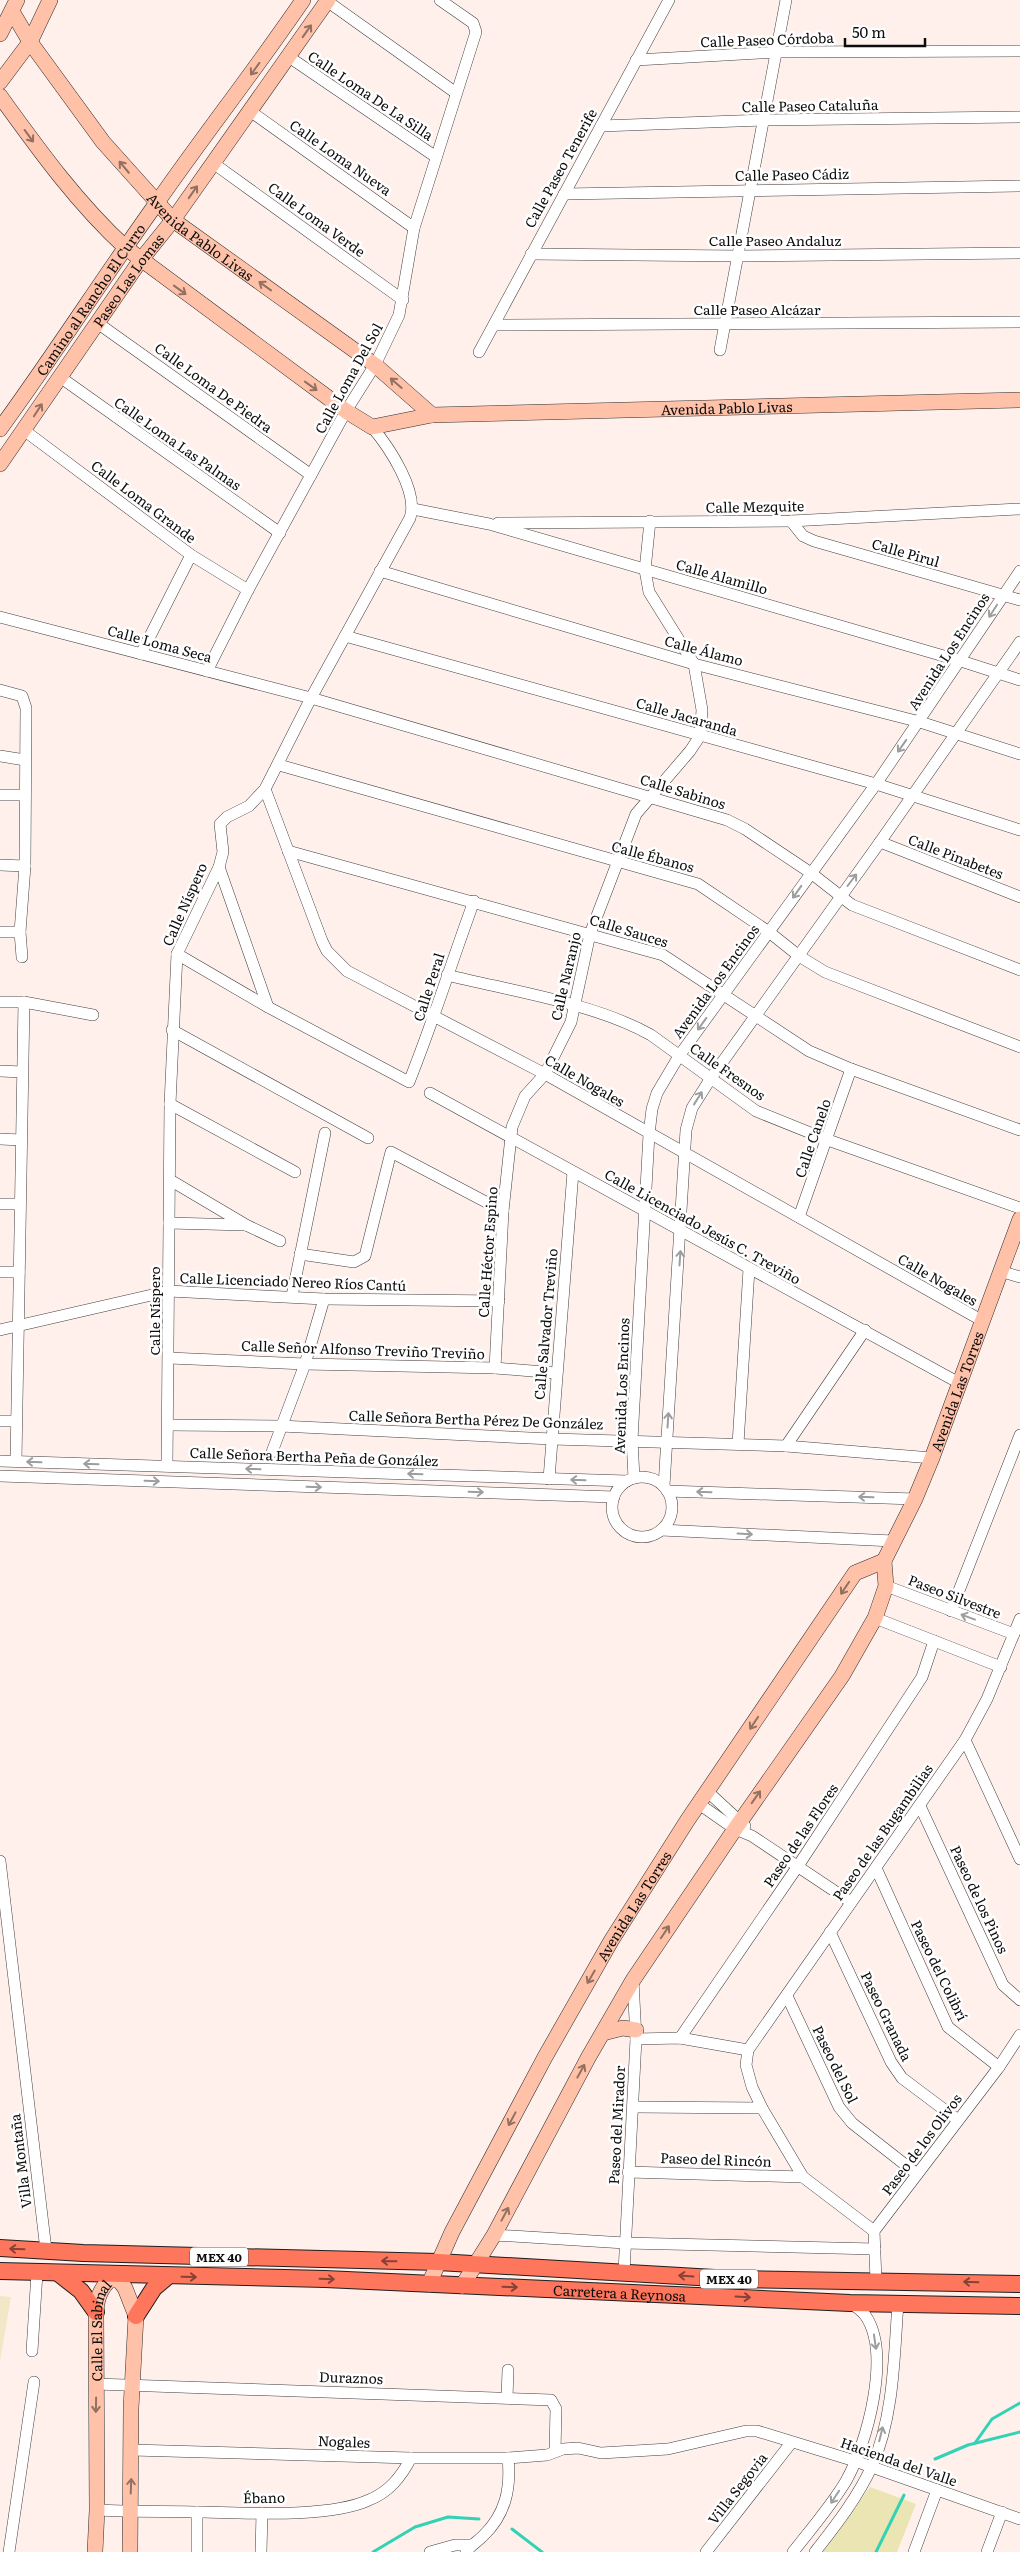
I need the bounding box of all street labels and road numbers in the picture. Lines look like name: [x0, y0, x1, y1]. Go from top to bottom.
street label: Calle Paseo Córdoba: [700, 27, 835, 51]
street label: Calle Loma De La Silla: [304, 45, 438, 145]
street label: Calle Paseo Cataluña: [741, 94, 879, 116]
street label: Calle Paseo Tenerife: [519, 105, 601, 231]
street label: Calle Loma Nueva: [286, 114, 396, 200]
street label: Calle Paseo Cádiz: [735, 163, 849, 185]
street label: Calle Loma Verde: [264, 177, 370, 261]
street label: Avenida Pablo Livas: [143, 188, 258, 285]
street label: Camino al Rancho El Curro: [31, 219, 149, 379]
street label: Paseo Las Lomas: [88, 229, 168, 331]
street label: Calle Paseo Andaluz: [709, 230, 841, 250]
street label: Calle Paseo Alcázar: [693, 299, 821, 319]
street label: Calle Loma Del Sol: [309, 319, 387, 437]
street label: Calle Loma De Piedra: [151, 337, 277, 437]
street label: Calle Loma Las Palmas: [111, 392, 245, 494]
street label: Avenida Pablo Livas: [661, 396, 793, 419]
street label: Calle Loma Grande: [87, 455, 201, 547]
street label: Calle Mezquite: [706, 495, 804, 517]
street label: Calle Pirul: [870, 533, 943, 571]
street label: Calle Alamillo: [674, 553, 770, 599]
street label: Avenida Los Encinos: [903, 588, 993, 714]
street label: Calle Loma Seca: [105, 619, 215, 667]
street label: Calle Álamo: [662, 630, 746, 670]
street label: Calle Jacaranda: [634, 692, 741, 740]
street label: Calle Sabinos: [638, 768, 728, 814]
street label: Calle Pinabetes: [905, 829, 1007, 883]
street label: Calle Ébanos: [610, 835, 696, 877]
street label: Calle Níspero: [157, 859, 211, 949]
street label: Calle Sauces: [587, 909, 671, 951]
street label: Avenida Los Encinos: [667, 920, 763, 1042]
street label: Calle Naranjo: [545, 930, 585, 1022]
street label: Calle Peral: [408, 950, 449, 1024]
street label: Calle Fresnos: [686, 1038, 770, 1104]
street label: Calle Nogales: [542, 1049, 628, 1111]
street label: Calle Canelo: [789, 1096, 835, 1180]
street label: Calle Licenciado Jesús C. Treviño: [601, 1164, 805, 1288]
street label: Calle Héctor Espino: [472, 1186, 502, 1318]
street label: Calle Salvador Treviño: [528, 1248, 562, 1400]
street label: Calle Nogales: [895, 1248, 981, 1310]
street label: Calle Níspero: [144, 1266, 164, 1356]
street label: Calle Licenciado Nereo Ríos Cantú: [179, 1267, 407, 1295]
street label: Avenida Los Encinos: [609, 1318, 633, 1454]
street label: Avenida Las Torres: [925, 1329, 988, 1454]
street label: Calle Señor Alfonso Treviño Treviño: [241, 1335, 485, 1363]
street label: Calle Señora Bertha Pérez De González: [348, 1405, 604, 1433]
street label: Calle Señora Bertha Peña de González: [189, 1442, 439, 1470]
street label: Paseo Silvestre: [906, 1569, 1004, 1623]
street label: Paseo de las Bugambilias: [827, 1760, 937, 1904]
street label: Paseo de las Flores: [758, 1779, 842, 1891]
street label: Paseo de los Pinos: [946, 1842, 1014, 1956]
street label: Avenida Las Torres: [592, 1847, 675, 1965]
street label: Paseo del Colibrí: [907, 1916, 973, 2024]
street label: Paseo Granada: [857, 1968, 918, 2065]
street label: Paseo del Sol: [808, 2022, 864, 2107]
street label: Paseo del Mirador: [603, 2065, 629, 2185]
street label: Paseo de los Olivos: [876, 2089, 966, 2199]
street label: Villa Montaña: [4, 2112, 36, 2209]
street label: Paseo del Rincón: [660, 2147, 772, 2171]
road number: MEX 40: [190, 2248, 248, 2266]
road number: MEX 40: [700, 2270, 758, 2288]
street label: Calle El Sabinal: [86, 2275, 116, 2382]
street label: Carretera a Reynosa: [553, 2279, 687, 2306]
street label: Duraznos: [319, 2366, 383, 2388]
street label: Nogales: [317, 2430, 371, 2452]
street label: Hacienda del Valle: [838, 2432, 960, 2490]
street label: Villa Segovia: [703, 2448, 772, 2528]
street label: Ébano: [243, 2487, 285, 2507]

